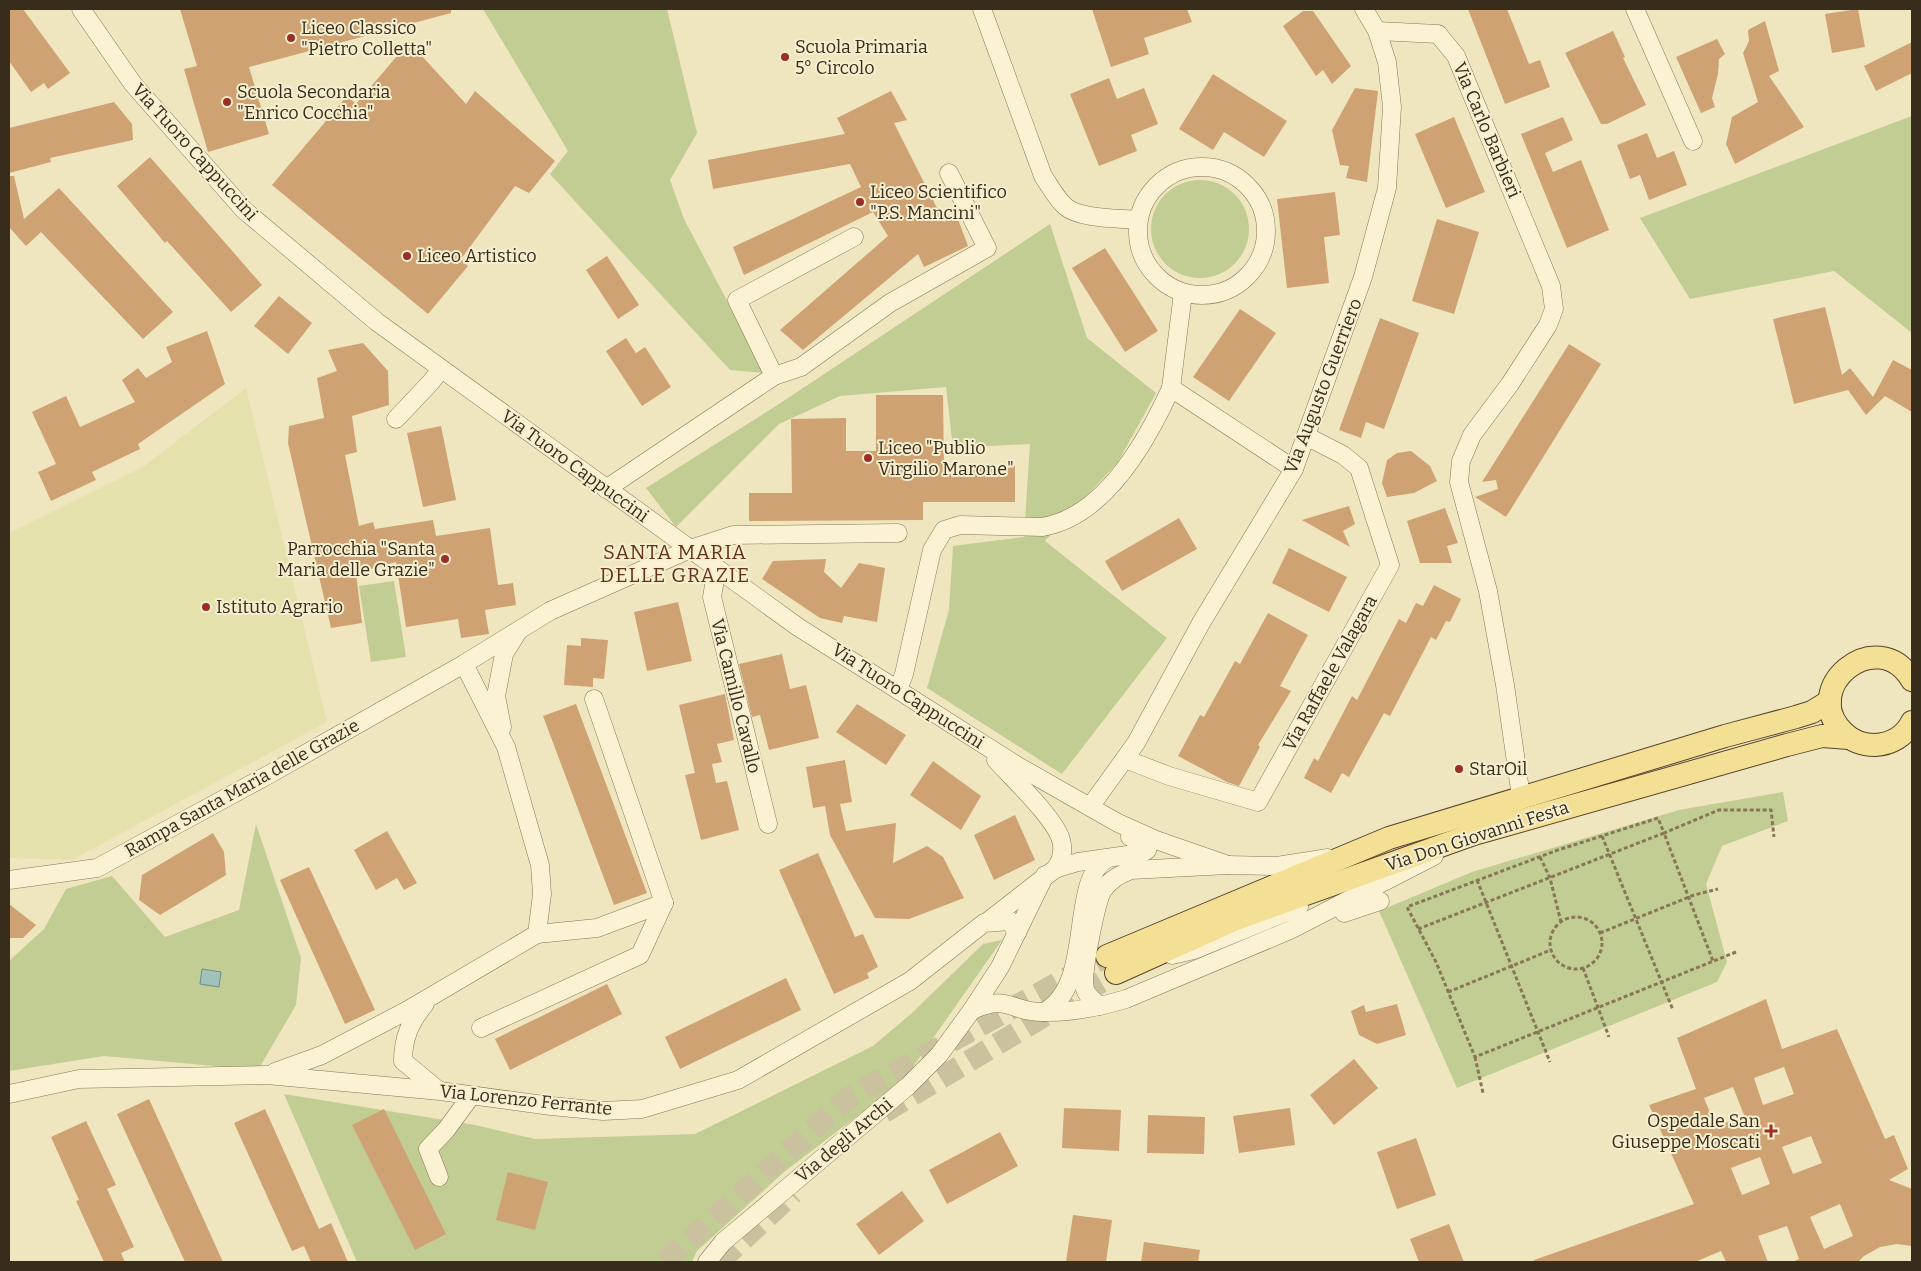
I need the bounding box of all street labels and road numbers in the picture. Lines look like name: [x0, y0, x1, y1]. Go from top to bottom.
street label: Via Carlo Barbieri: [1448, 59, 1526, 201]
street label: Via Tuoro Cappuccini: [128, 79, 262, 225]
street label: Via Augusto Guerriero: [1279, 295, 1367, 477]
street label: Via Tuoro Cappuccini: [497, 405, 653, 527]
street label: Via Raffaele Valagara: [1278, 591, 1382, 755]
street label: Via Camillo Cavallo: [706, 616, 766, 776]
street label: Via Tuoro Cappuccini: [828, 639, 988, 753]
street label: Rampa Santa Maria delle Grazie: [121, 714, 363, 862]
street label: Via Don Giovanni Festa: [1382, 796, 1572, 876]
street label: Via Lorenzo Ferrante: [439, 1080, 613, 1120]
street label: Via degli Archi: [791, 1093, 897, 1187]

